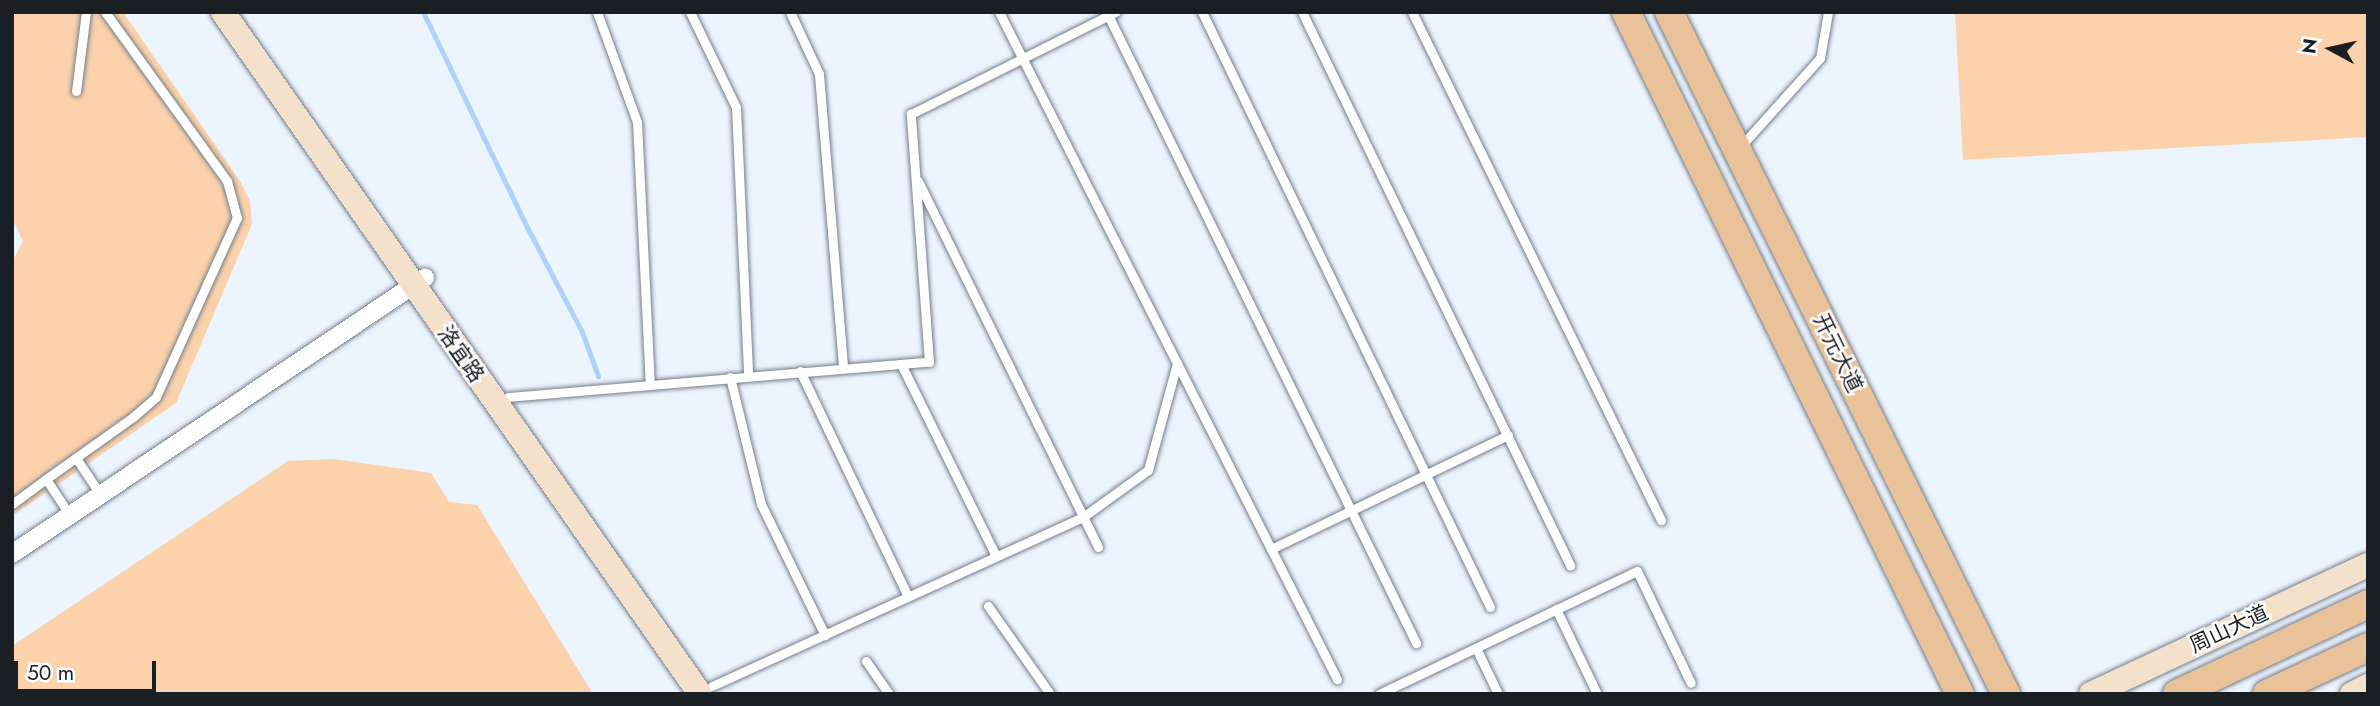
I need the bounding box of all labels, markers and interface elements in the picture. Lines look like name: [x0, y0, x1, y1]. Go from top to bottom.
north arrow: [2296, 14, 2366, 84]
text: N: [2295, 37, 2324, 55]
street label: 开元大道: [1808, 310, 1868, 396]
street label: 洛宜路: [433, 321, 489, 387]
street label: 周山大道: [2186, 600, 2272, 658]
scale bar: [18, 646, 159, 690]
text: 50 m: [27, 658, 74, 688]

